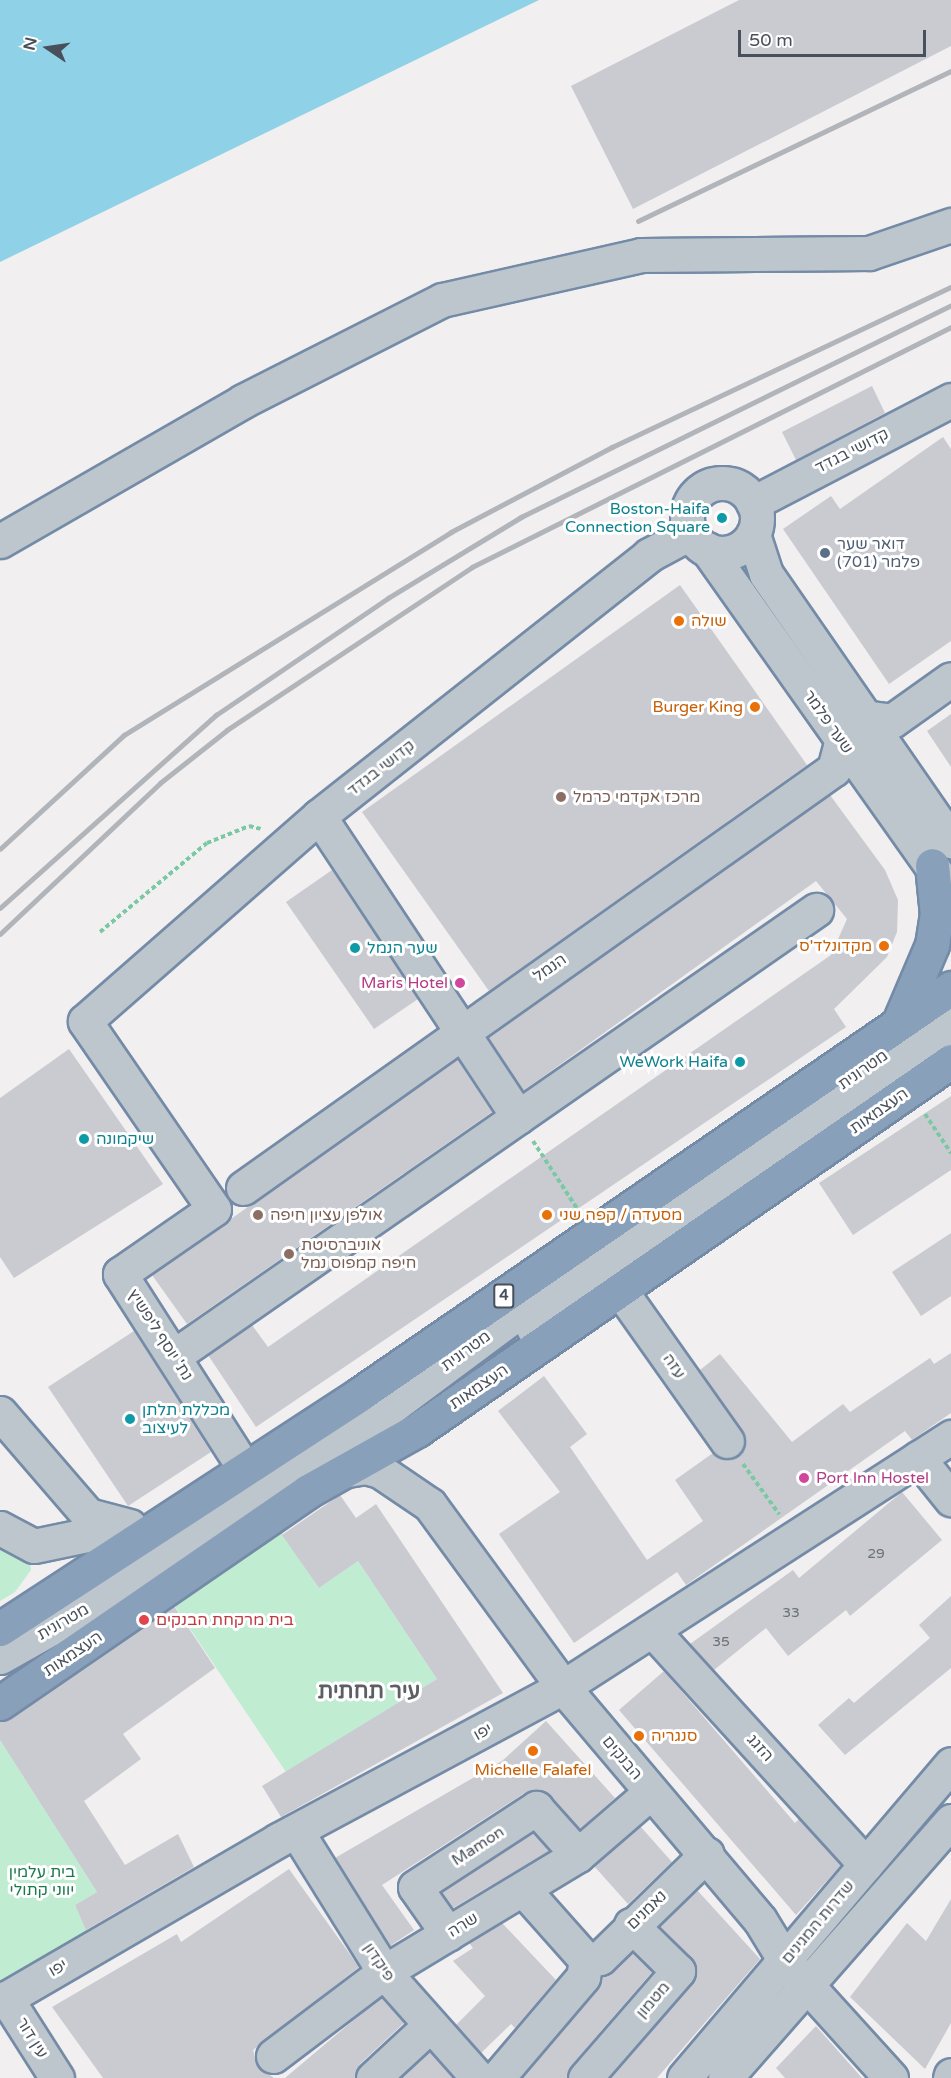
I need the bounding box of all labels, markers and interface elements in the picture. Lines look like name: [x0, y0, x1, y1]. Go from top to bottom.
north arrow: [18, 18, 78, 78]
scale bar: [741, 18, 928, 56]
text: 50 m: [749, 29, 793, 51]
text: N: [19, 35, 42, 52]
street label: קדושי בגדד: [812, 424, 892, 478]
place label: Boston-Haifa Connection Square: [565, 499, 710, 537]
marker: Boston-Haifa Connection Square: [715, 511, 729, 525]
place label: דואר שער פלמר (701): [837, 534, 920, 572]
marker: דואר שער פלמר (701): [818, 546, 832, 560]
place label: שולה: [691, 611, 727, 631]
marker: שולה: [672, 614, 686, 628]
street label: שער פלמר: [799, 686, 857, 758]
place label: Burger King: [652, 697, 743, 717]
marker: Burger King: [748, 700, 762, 714]
street label: קדושי בגדד: [344, 736, 418, 800]
place label: מרכז אקדמי כרמל: [573, 787, 700, 807]
marker: מרכז אקדמי כרמל: [554, 790, 568, 804]
place label: מקדונלד'ס: [799, 936, 872, 956]
place label: שער הנמל: [367, 938, 438, 958]
marker: מקדונלד'ס: [877, 939, 891, 953]
marker: שער הנמל: [348, 941, 362, 955]
street label: הנמל: [530, 950, 570, 986]
place label: Maris Hotel: [361, 973, 448, 993]
marker: Maris Hotel: [453, 976, 467, 990]
street label: מטרונית: [834, 1046, 892, 1094]
place label: WeWork Haifa: [619, 1052, 728, 1072]
marker: WeWork Haifa: [733, 1055, 747, 1069]
street label: העצמאות: [846, 1084, 912, 1138]
place label: שיקמונה: [96, 1129, 154, 1149]
marker: שיקמונה: [77, 1132, 91, 1146]
place label: אולפן עציון חיפה: [270, 1205, 383, 1225]
place label: מסעדה / קפה שני: [559, 1205, 682, 1225]
marker: אולפן עציון חיפה: [251, 1208, 265, 1222]
marker: מסעדה / קפה שני: [540, 1208, 554, 1222]
place label: אוניברסיטת חיפה קמפוס נמל: [301, 1235, 416, 1273]
marker: אוניברסיטת חיפה קמפוס נמל: [282, 1247, 296, 1261]
road number: 4: [492, 1284, 516, 1308]
street label: נת' יוסף ליפשיץ: [123, 1286, 197, 1384]
street label: מטרונית: [438, 1327, 494, 1375]
street label: עזה: [659, 1350, 689, 1382]
street label: העצמאות: [446, 1360, 512, 1414]
place label: מכללת תלתן לעיצוב: [142, 1400, 230, 1438]
marker: מכללת תלתן לעיצוב: [123, 1412, 137, 1426]
place label: Port Inn Hostel: [816, 1468, 929, 1488]
marker: Port Inn Hostel: [797, 1471, 811, 1485]
house number: 29: [867, 1546, 885, 1562]
street label: מטרונית: [34, 1600, 92, 1644]
house number: 33: [782, 1605, 800, 1621]
place label: בית מרקחת הבנקים: [156, 1610, 294, 1630]
marker: בית מרקחת הבנקים: [137, 1613, 151, 1627]
street label: העצמאות: [40, 1627, 106, 1681]
house number: 35: [712, 1634, 730, 1650]
district label: עיר תחתית: [318, 1679, 420, 1705]
street label: יפו: [470, 1719, 496, 1745]
place label: סנגריה: [651, 1726, 697, 1746]
marker: סנגריה: [632, 1729, 646, 1743]
street label: הזגג: [743, 1730, 777, 1766]
street label: הבנקים: [598, 1732, 646, 1784]
marker: Michelle Falafel: [526, 1744, 540, 1758]
place label: Michelle Falafel: [475, 1760, 591, 1780]
street label: Mamon: [448, 1822, 508, 1870]
park label: בית עלמין יווני קתולי: [9, 1862, 75, 1900]
street label: שדרות המגינים: [778, 1876, 858, 1968]
street label: נאמנים: [623, 1886, 671, 1934]
street label: שרה: [444, 1909, 482, 1941]
street label: פיקדון: [359, 1939, 399, 1985]
street label: יפו: [45, 1955, 71, 1981]
street label: מטמון: [632, 1978, 674, 2022]
street label: עין דור: [12, 2014, 52, 2062]

